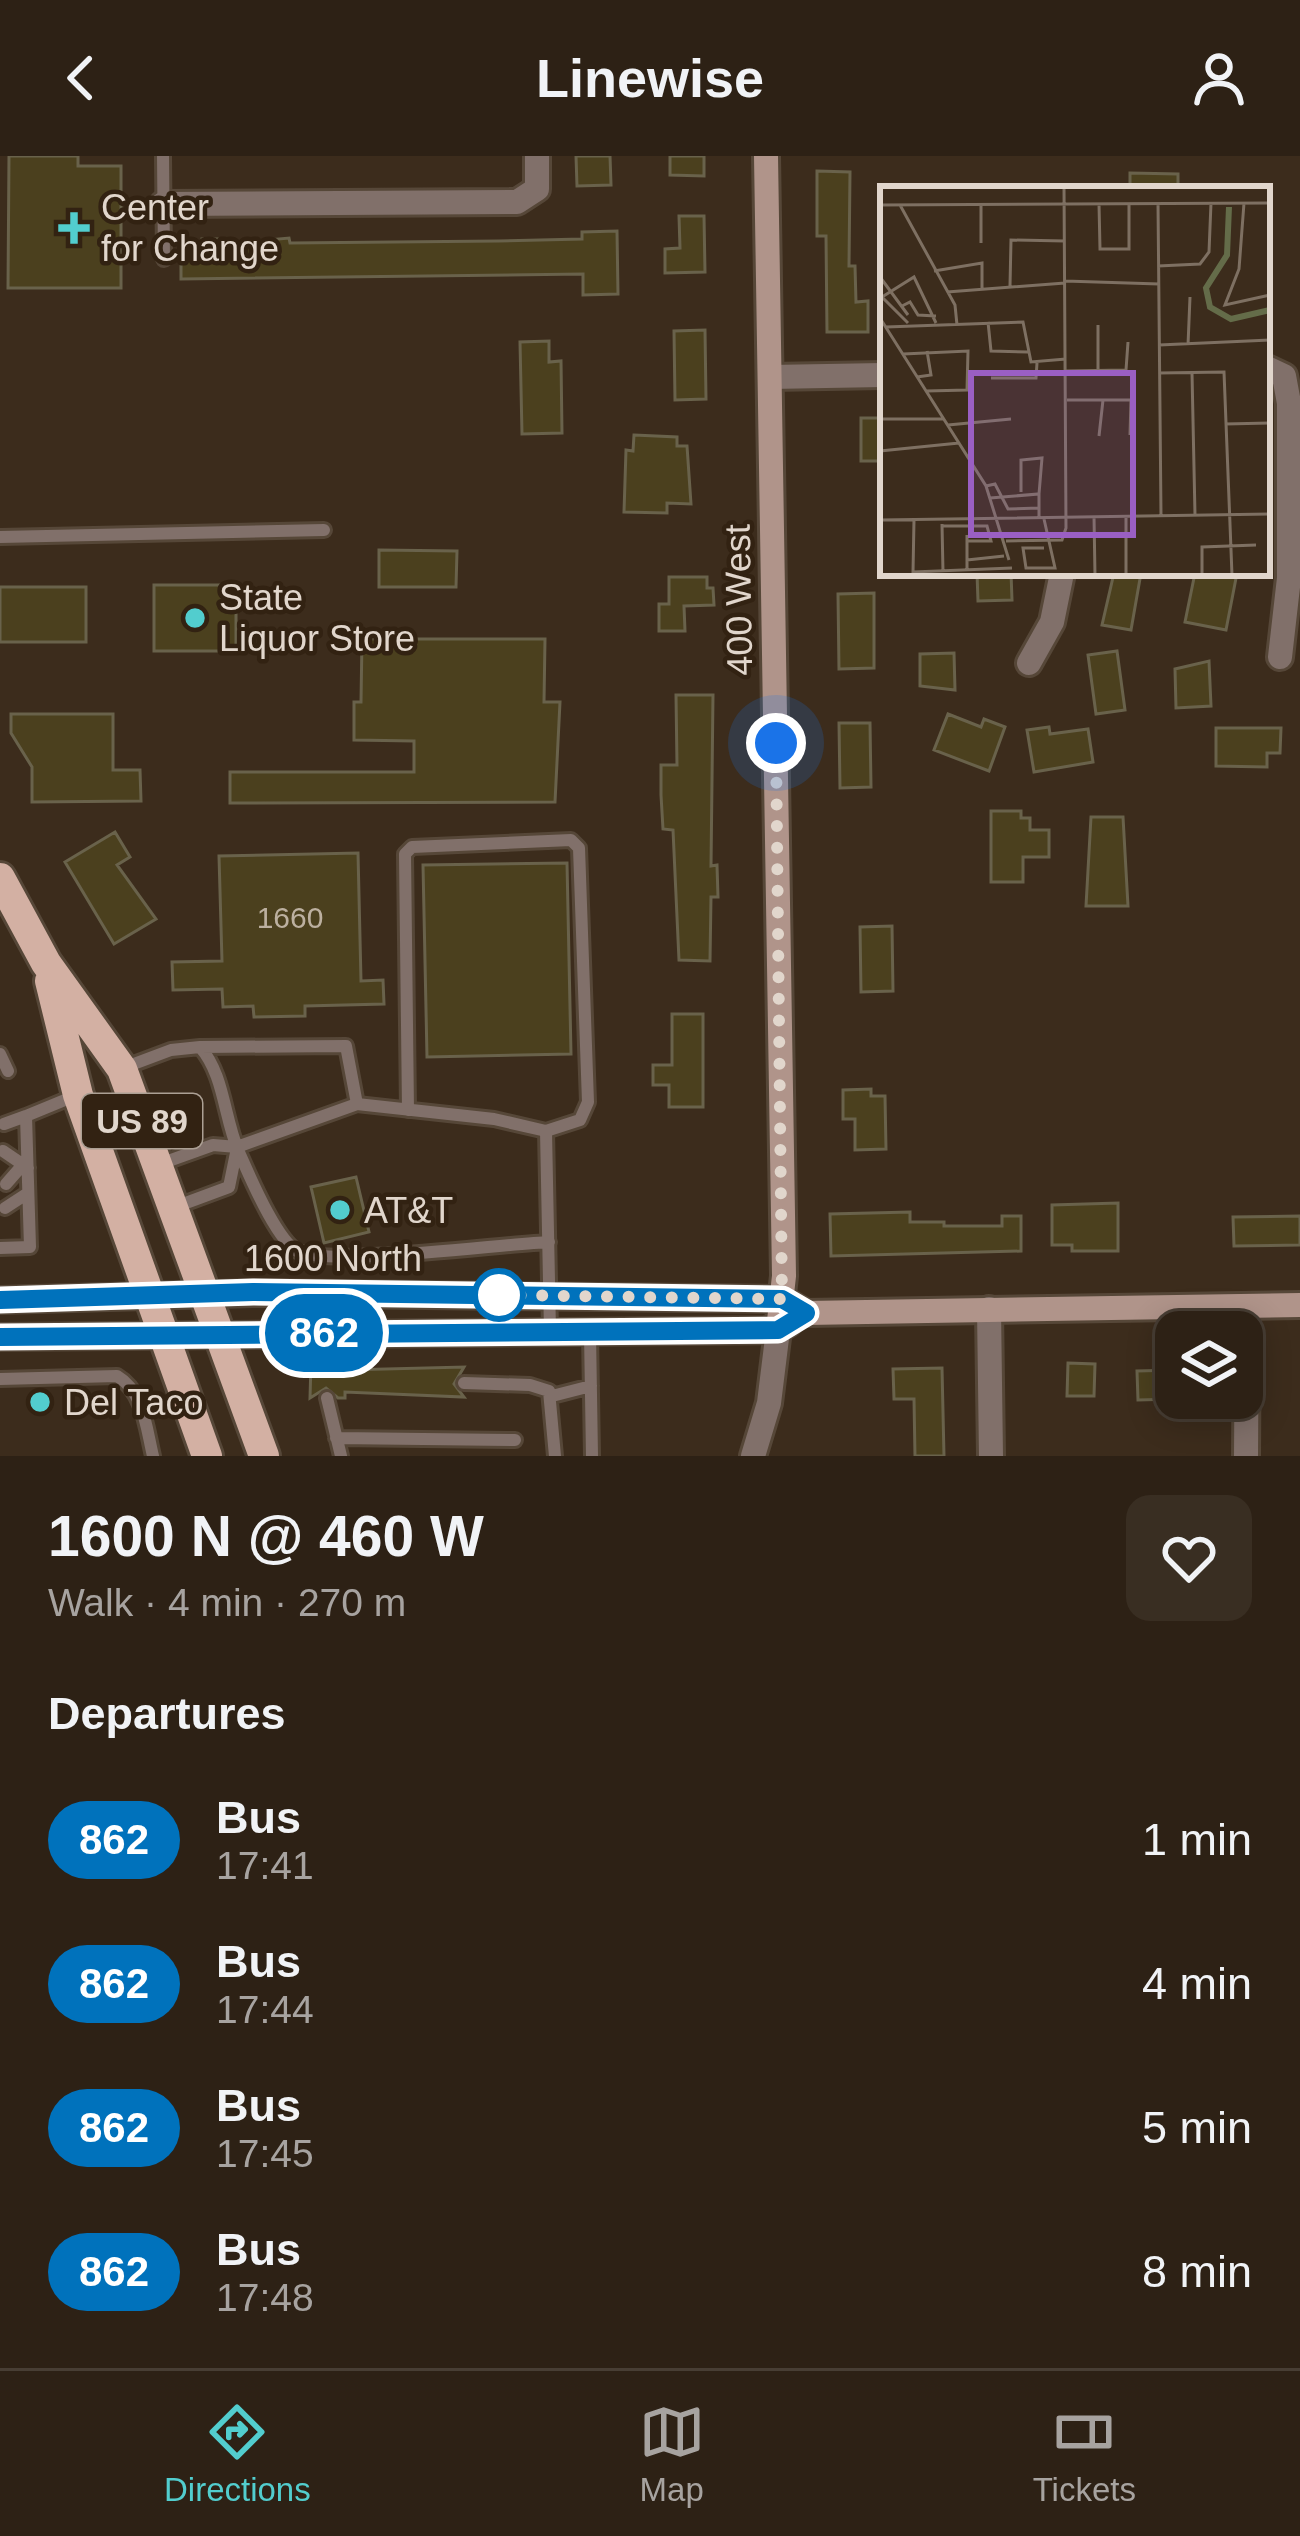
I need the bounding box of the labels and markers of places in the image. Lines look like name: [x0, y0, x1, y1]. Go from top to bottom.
place label: Center for Change: [101, 187, 279, 269]
marker: Center for Change: [58, 212, 90, 244]
place label: State Liquor Store: [219, 577, 415, 659]
marker: State Liquor Store: [182, 605, 208, 631]
place label: AT&T: [364, 1190, 453, 1231]
marker: AT&T: [327, 1197, 353, 1223]
unlabelled marker: [474, 1270, 524, 1320]
place label: Del Taco: [64, 1382, 203, 1423]
marker: Del Taco: [27, 1389, 53, 1415]

